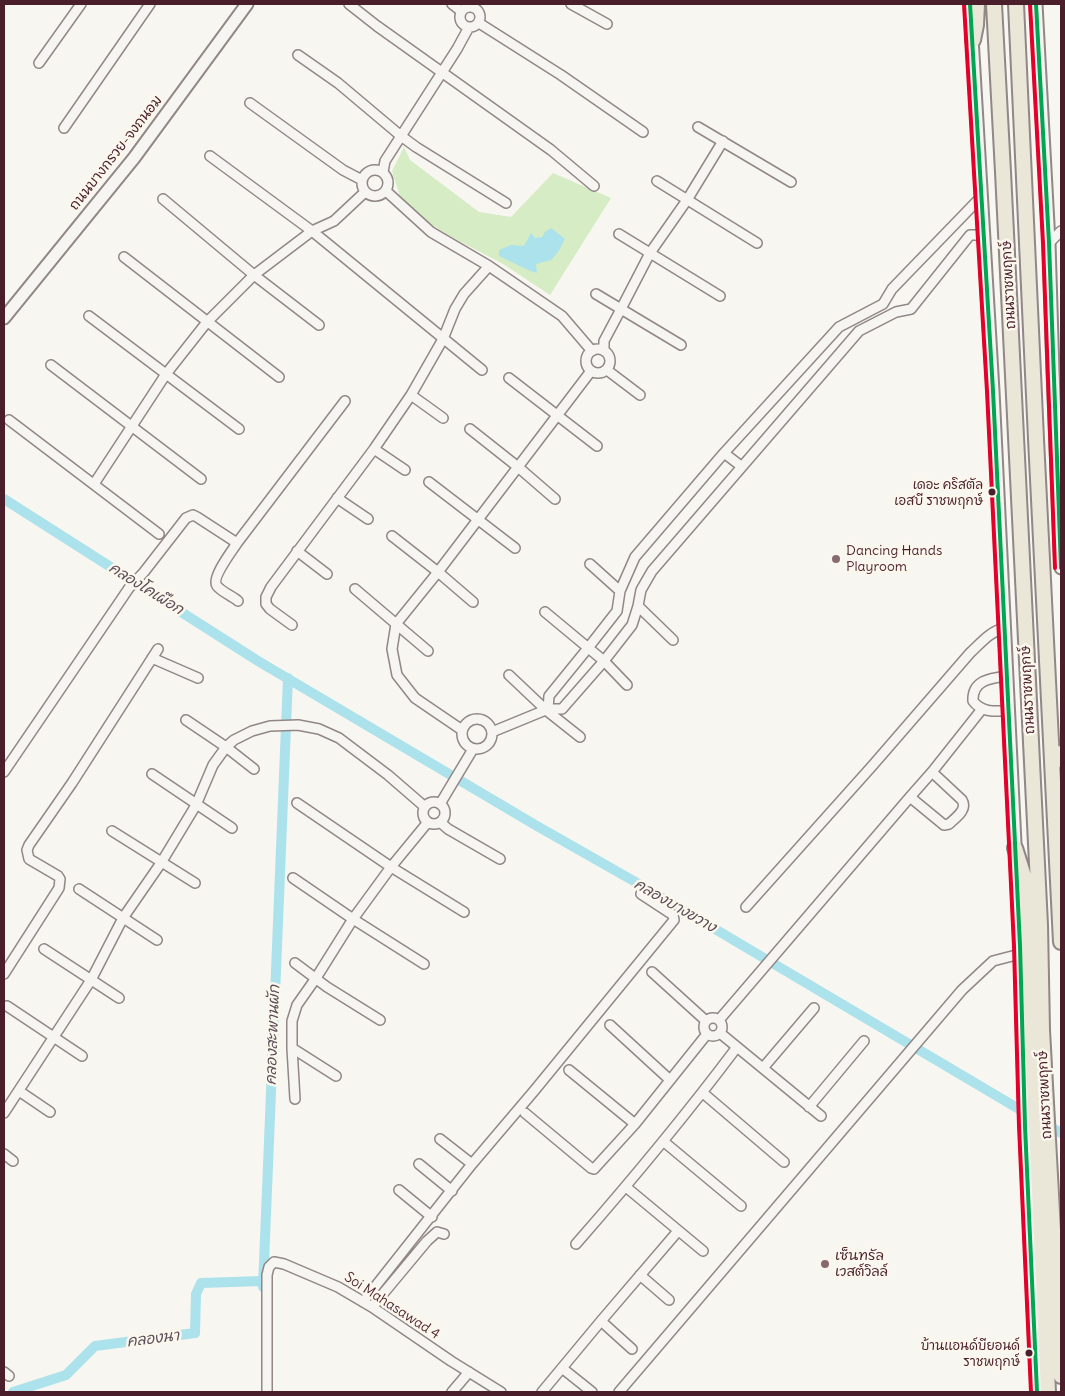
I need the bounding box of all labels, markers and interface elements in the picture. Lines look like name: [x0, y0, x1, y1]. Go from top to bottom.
street label: ถนนบางกรวย-จงถนอม: [66, 92, 166, 214]
street label: ถนนราชพฤกษ์: [998, 240, 1020, 330]
place label: เดอะ คริสตัล เอสบี ราชพฤกษ์: [894, 477, 983, 508]
marker: เดอะ คริสตัล เอสบี ราชพฤกษ์: [987, 487, 997, 497]
place label: Dancing Hands Playroom: [846, 543, 942, 576]
marker: Dancing Hands Playroom: [830, 553, 842, 565]
water label: คลองโคเผือก: [105, 559, 187, 619]
street label: ถนนราชพฤกษ์: [1017, 645, 1039, 735]
water label: คลองบางขวาง: [631, 875, 719, 937]
water label: คลองสะพานผัก: [262, 985, 284, 1085]
street label: ถนนราชพฤกษ์: [1034, 1050, 1056, 1140]
place label: เซ็นทรัล เวสต์วิลล์: [835, 1248, 888, 1280]
marker: เซ็นทรัล เวสต์วิลล์: [819, 1258, 831, 1270]
street label: Soi Mahasawad 4: [341, 1269, 443, 1343]
water label: คลองนา: [126, 1327, 180, 1351]
place label: บ้านแอนด์บียอนด์ ราชพฤกษ์: [921, 1338, 1020, 1369]
marker: บ้านแอนด์บียอนด์ ราชพฤกษ์: [1024, 1348, 1034, 1358]

